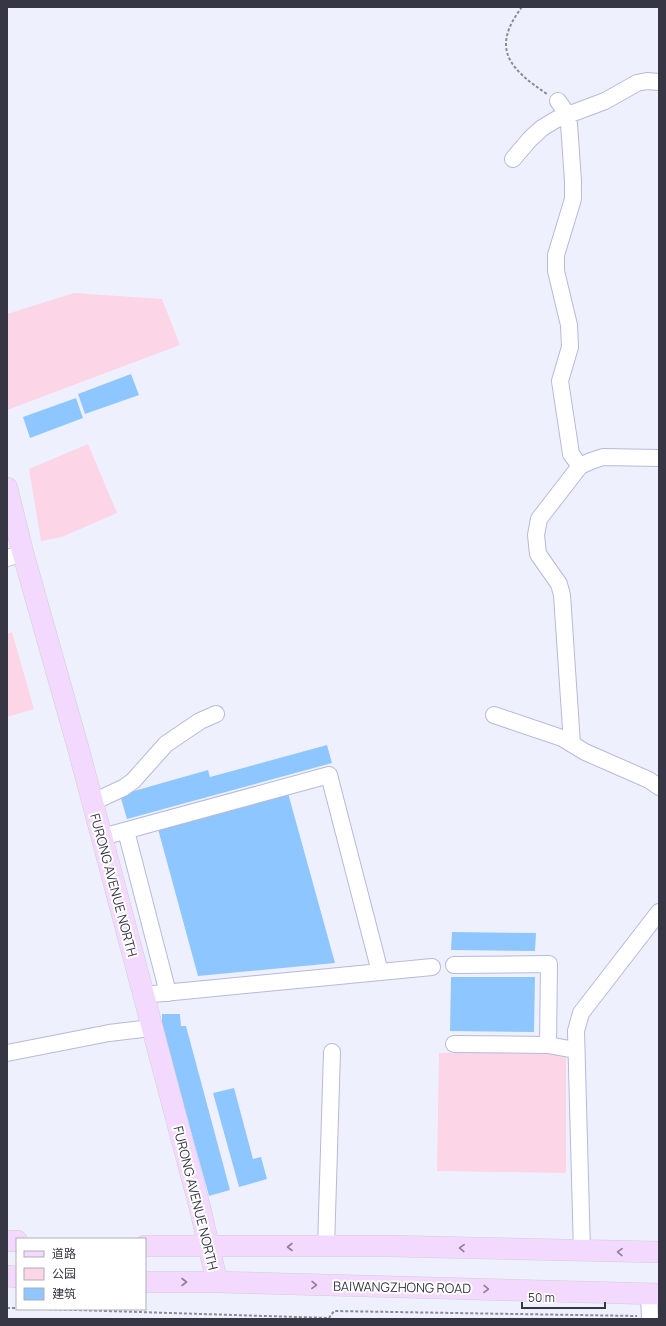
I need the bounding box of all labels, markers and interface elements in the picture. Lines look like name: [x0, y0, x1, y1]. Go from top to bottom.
street label: FURONG AVENUE NORTH: [86, 811, 142, 959]
street label: FURONG AVENUE NORTH: [169, 1124, 223, 1272]
legend: [16, 1238, 146, 1310]
one-way arrow: [287, 1243, 293, 1251]
one-way arrow: [459, 1244, 465, 1252]
text: 道路: [52, 1245, 76, 1262]
one-way arrow: [617, 1248, 623, 1256]
text: 公园: [52, 1265, 76, 1282]
street label: BAIWANGZHONG ROAD: [333, 1277, 471, 1297]
one-way arrow: [181, 1278, 187, 1286]
one-way arrow: [311, 1281, 317, 1289]
scale bar: [522, 1284, 605, 1310]
text: 建筑: [52, 1285, 76, 1302]
one-way arrow: [483, 1285, 489, 1294]
text: 50 m: [528, 1289, 555, 1306]

